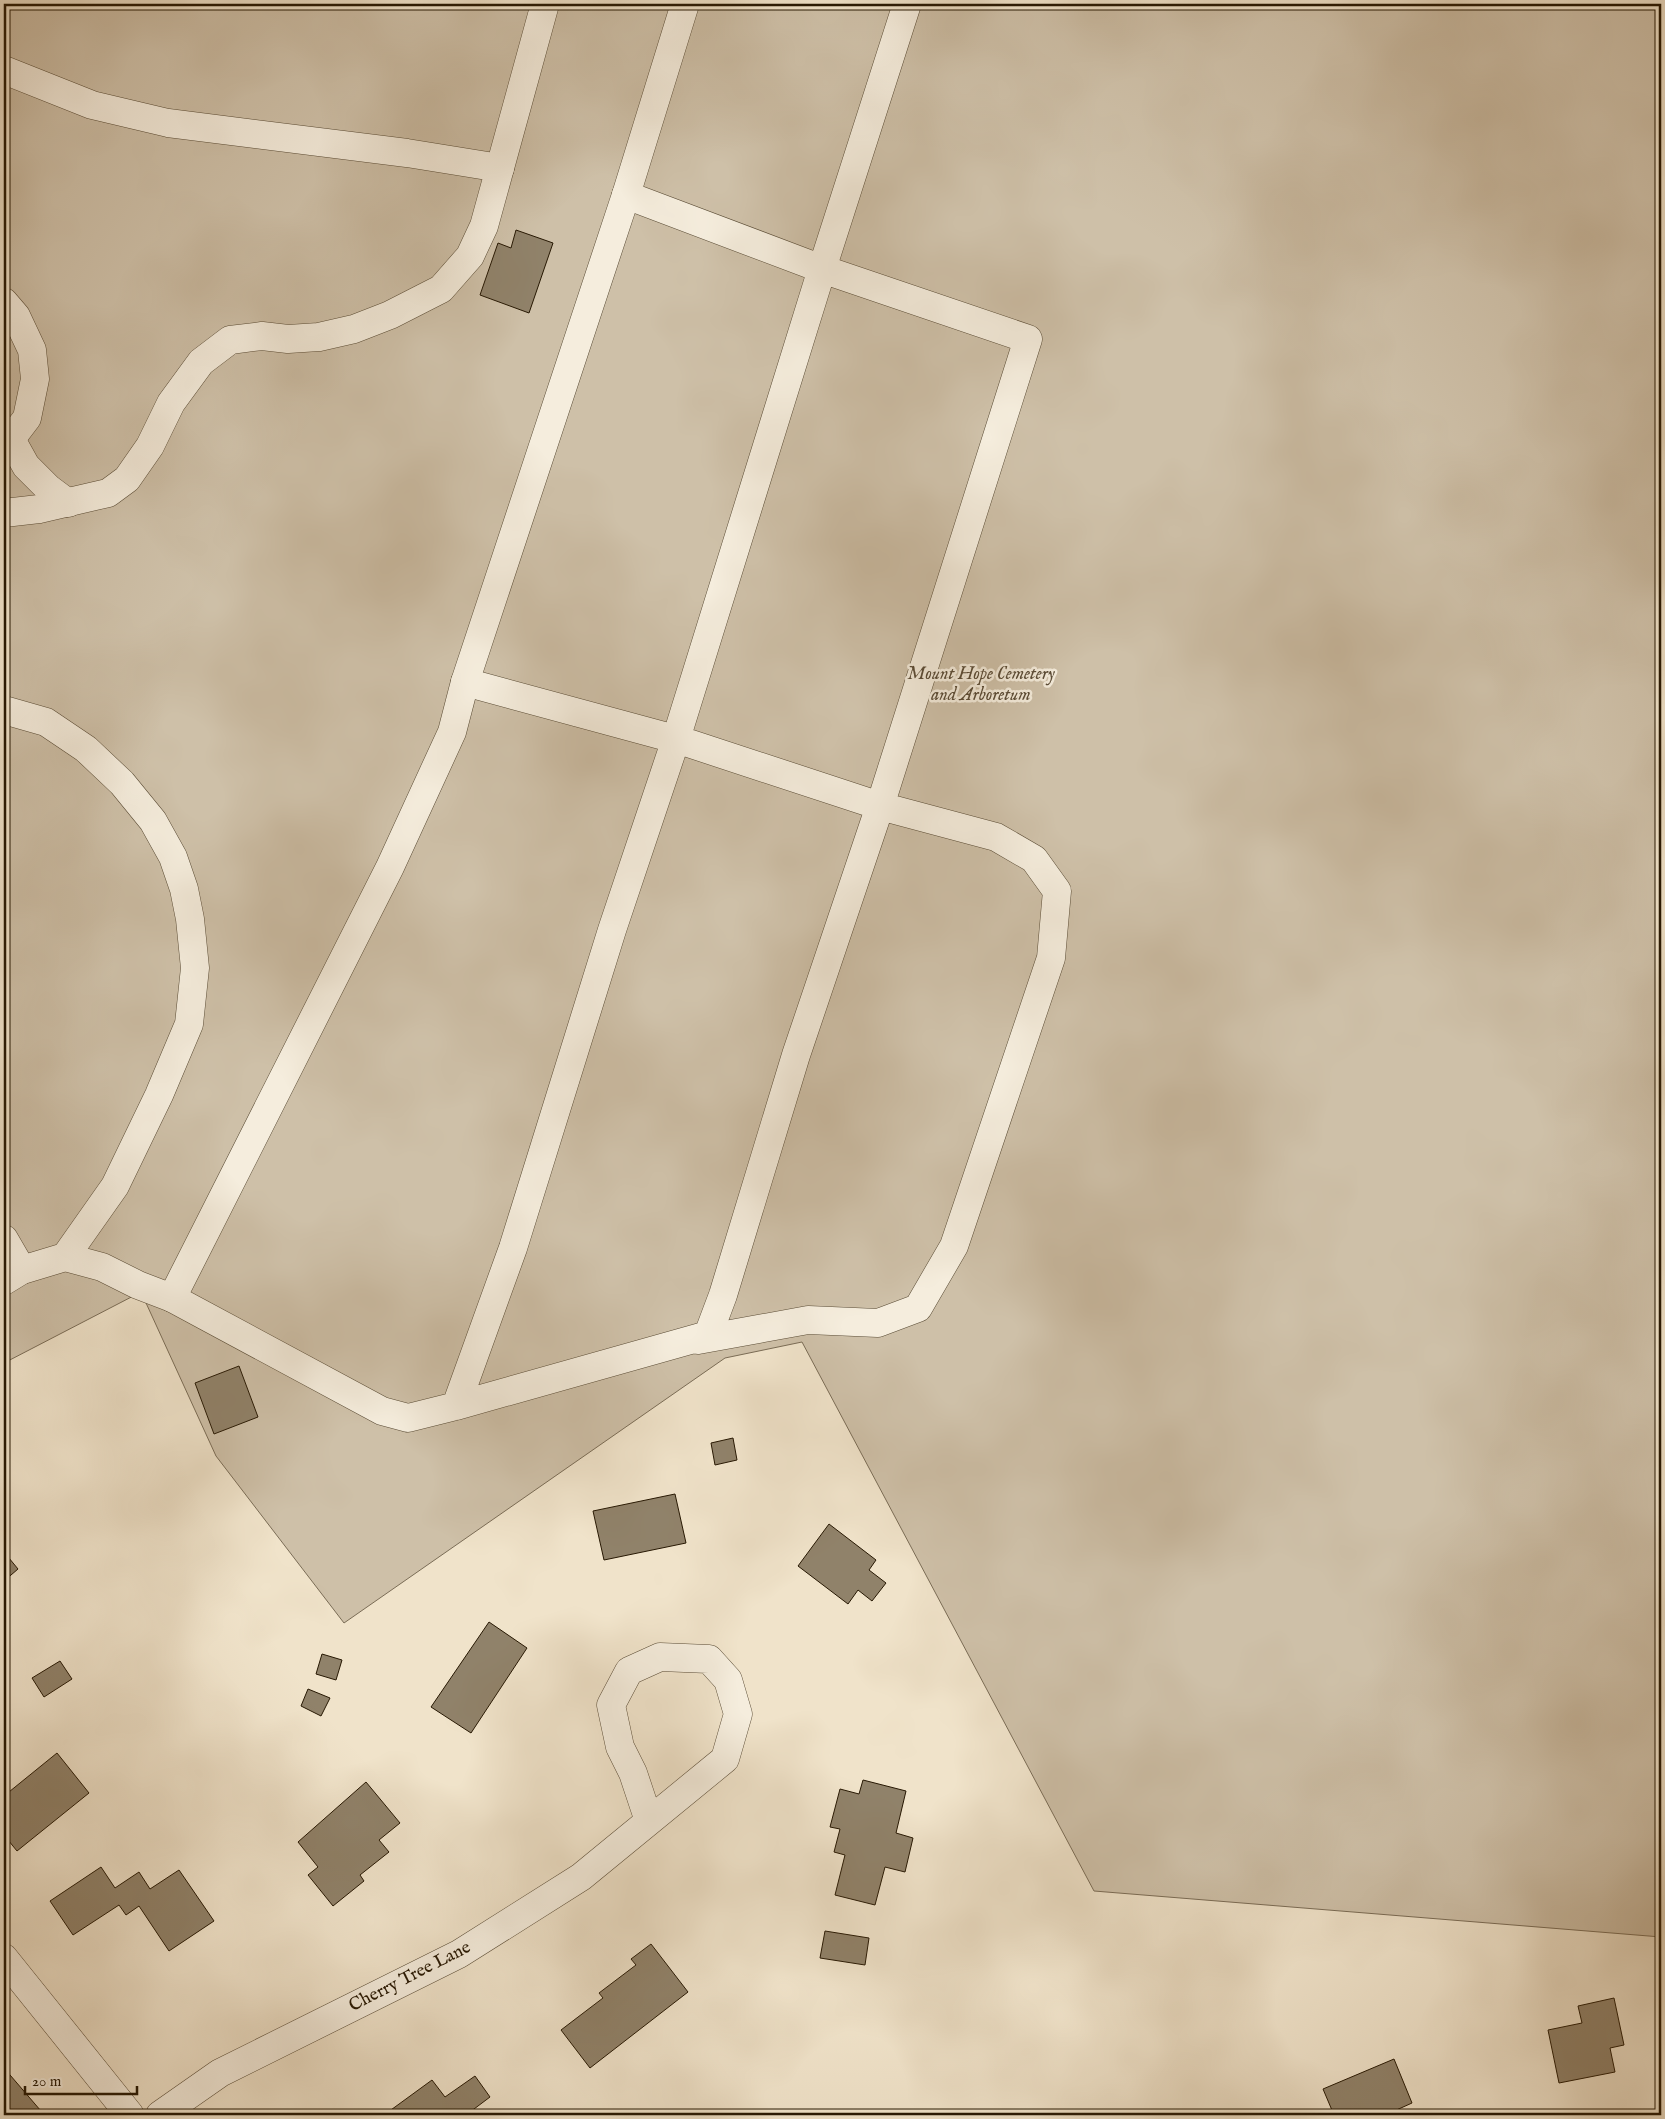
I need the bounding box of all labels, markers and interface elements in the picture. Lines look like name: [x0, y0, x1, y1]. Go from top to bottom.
park label: Mount Hope Cemetery and Arboretum: [907, 663, 1055, 707]
street label: Cherry Tree Lane: [345, 1936, 475, 2018]
scale bar: [25, 2064, 138, 2096]
text: 20 m: [32, 2072, 62, 2091]

